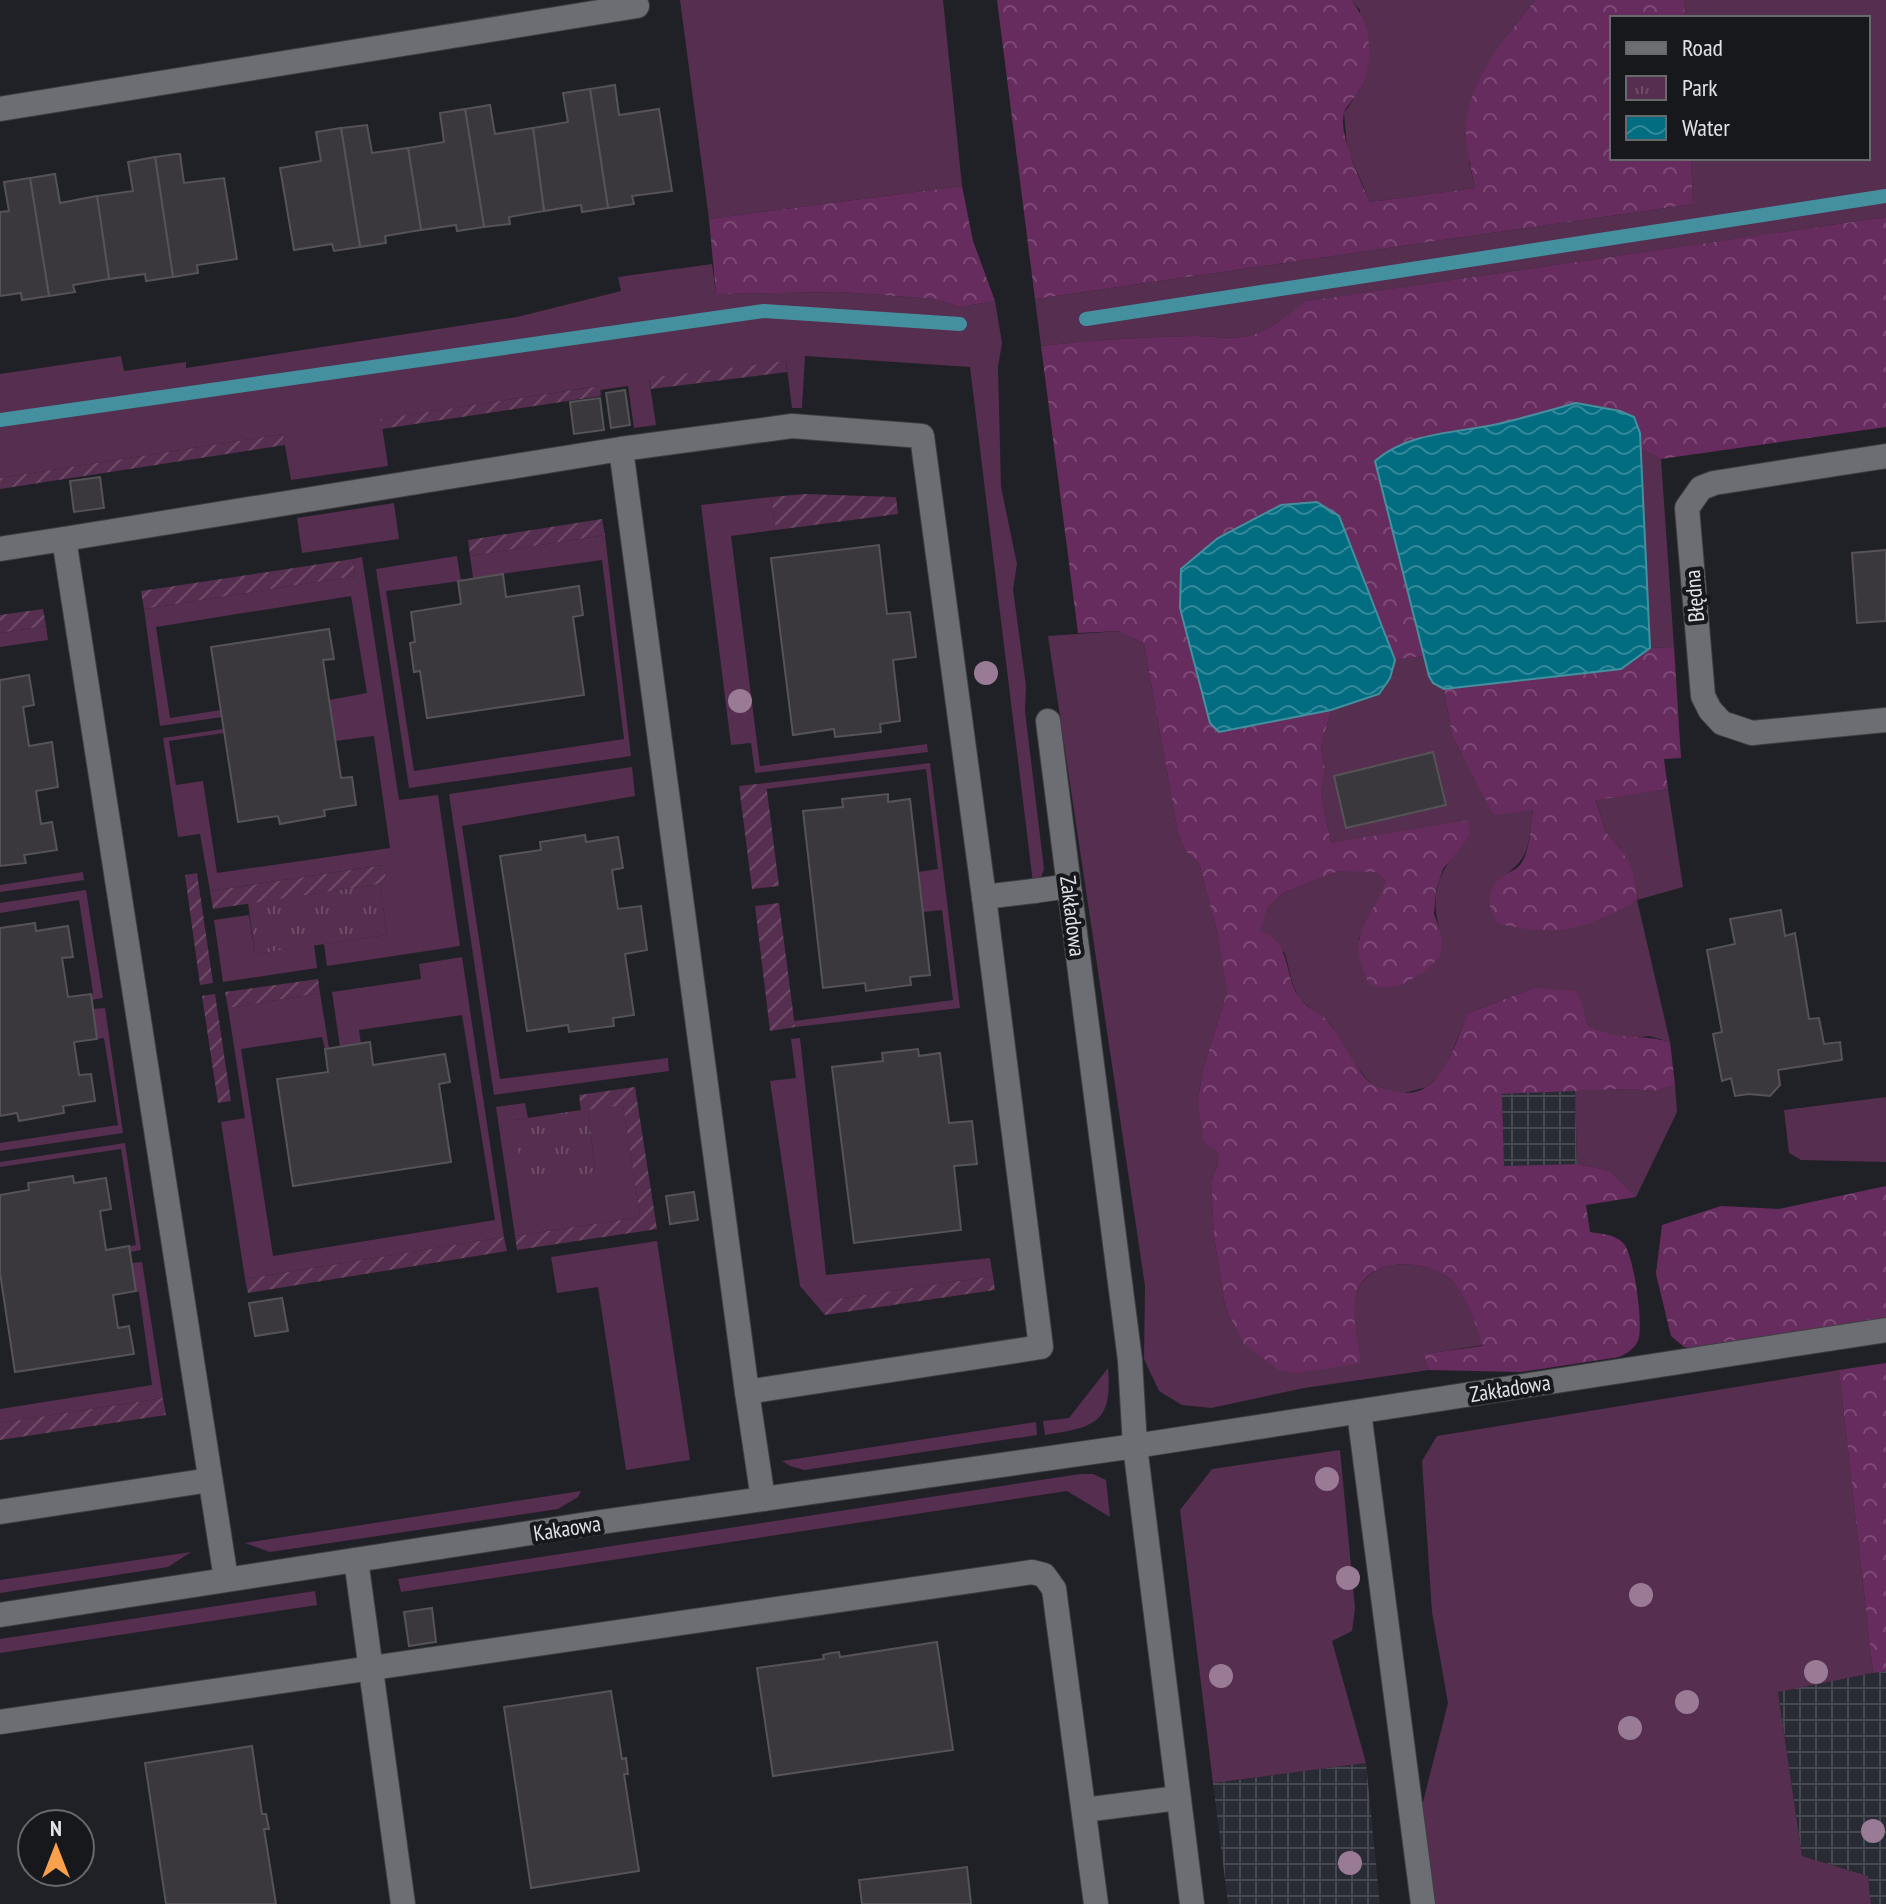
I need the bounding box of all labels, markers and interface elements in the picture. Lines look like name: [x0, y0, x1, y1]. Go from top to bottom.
legend: [1610, 16, 1870, 160]
text: Road: [1682, 32, 1723, 63]
text: Park: [1682, 72, 1718, 103]
text: Water: [1682, 112, 1730, 143]
street label: Błędna: [1678, 569, 1710, 623]
street label: Zakładowa: [1054, 874, 1092, 958]
street label: Zakładowa: [1468, 1368, 1552, 1408]
street label: Kakaowa: [531, 1509, 603, 1547]
north arrow: [16, 1808, 96, 1888]
text: N: [50, 1814, 62, 1842]

